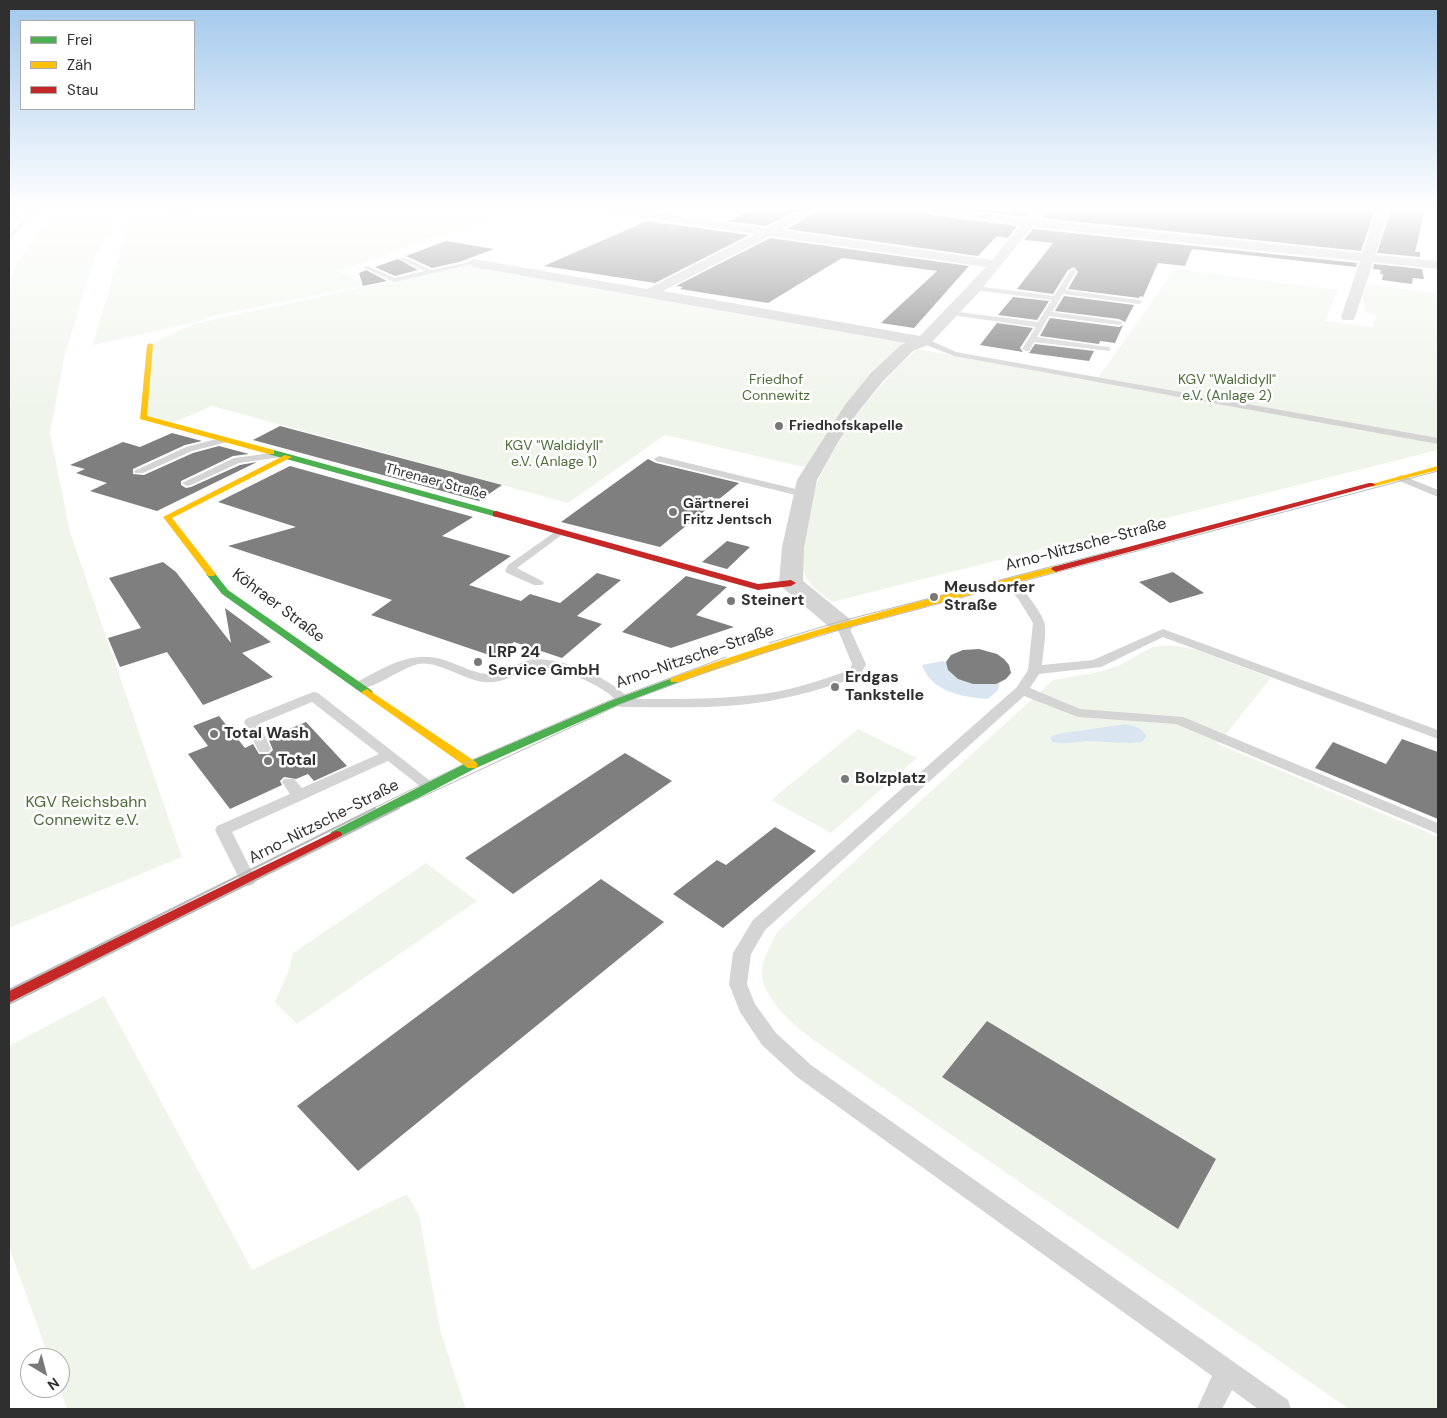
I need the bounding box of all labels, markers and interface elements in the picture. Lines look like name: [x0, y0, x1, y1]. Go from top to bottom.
legend: [20, 20, 195, 110]
text: Frei: [67, 30, 92, 50]
text: Zäh: [67, 55, 92, 75]
text: Stau: [67, 80, 98, 100]
park label: Friedhof Connewitz: [742, 372, 810, 404]
park label: KGV "Waldidyll" e.V. (Anlage 2): [1178, 372, 1276, 404]
place label: Friedhofskapelle: [789, 418, 903, 434]
marker: Friedhofskapelle: [773, 420, 785, 432]
park label: KGV "Waldidyll" e.V. (Anlage 1): [505, 438, 603, 471]
street label: Threnaer Straße: [383, 460, 489, 504]
place label: Gärtnerei Fritz Jentsch: [683, 496, 772, 528]
marker: Gärtnerei Fritz Jentsch: [667, 506, 679, 518]
street label: Arno-Nitzsche-Straße: [1003, 514, 1169, 576]
street label: Köhraer Straße: [228, 565, 328, 647]
place label: Meusdorfer Straße: [944, 578, 1035, 616]
place label: Steinert: [741, 591, 804, 611]
marker: Meusdorfer Straße: [928, 591, 940, 603]
marker: Steinert: [725, 595, 737, 607]
street label: Arno-Nitzsche-Straße: [613, 621, 777, 693]
place label: LRP 24 Service GmbH: [488, 643, 600, 681]
marker: LRP 24 Service GmbH: [472, 656, 484, 668]
place label: Erdgas Tankstelle: [845, 668, 924, 706]
marker: Erdgas Tankstelle: [829, 681, 841, 693]
place label: Total Wash: [224, 724, 309, 744]
marker: Total Wash: [208, 728, 220, 740]
place label: Total: [278, 751, 316, 771]
marker: Total: [262, 755, 274, 767]
place label: Bolzplatz: [855, 769, 926, 789]
marker: Bolzplatz: [839, 773, 851, 785]
street label: Arno-Nitzsche-Straße: [246, 776, 402, 868]
park label: KGV Reichsbahn Connewitz e.V.: [25, 793, 147, 831]
north arrow: [20, 1348, 70, 1398]
text: N: [44, 1374, 63, 1394]

